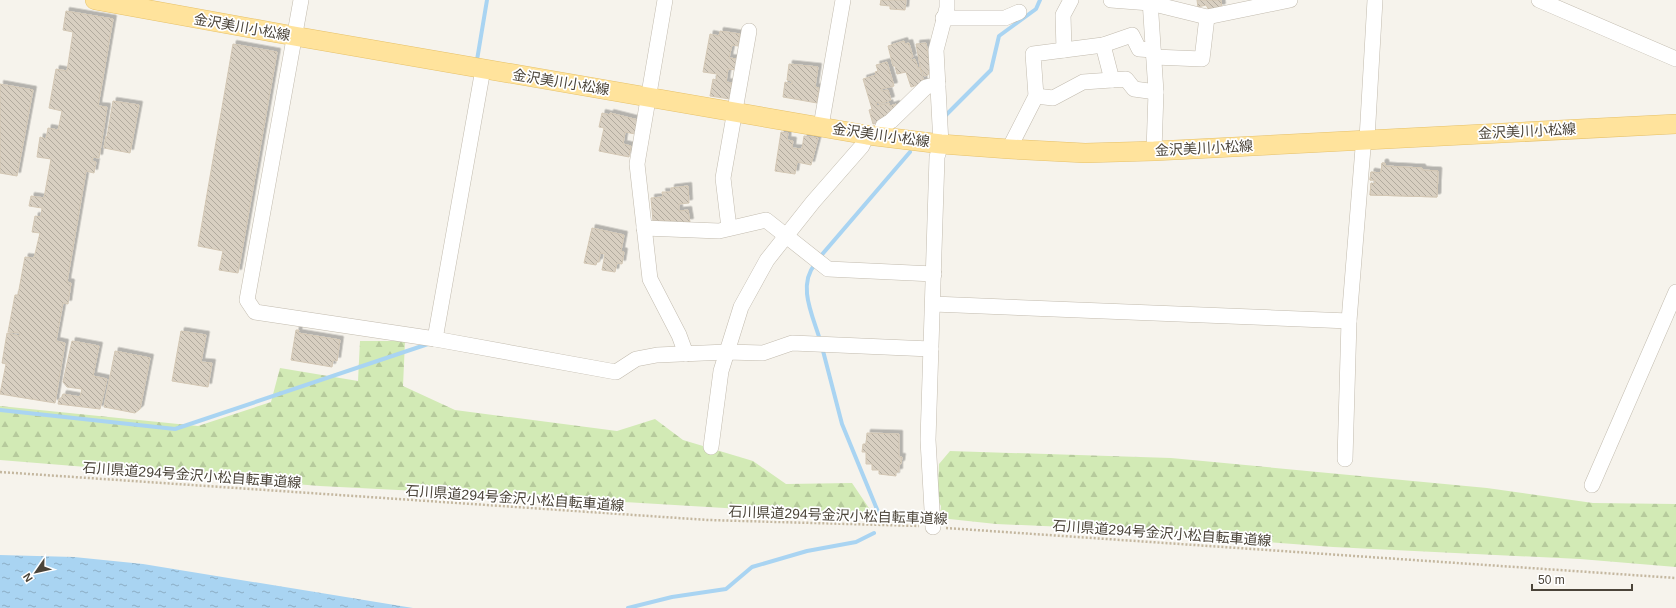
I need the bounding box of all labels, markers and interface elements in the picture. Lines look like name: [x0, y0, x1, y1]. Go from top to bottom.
street label: 金沢美川小松線: [192, 11, 292, 43]
street label: 金沢美川小松線: [511, 66, 611, 98]
street label: 金沢美川小松線: [831, 120, 931, 150]
street label: 金沢美川小松線: [1478, 120, 1576, 142]
street label: 金沢美川小松線: [1155, 137, 1253, 159]
street label: 石川県道294号金沢小松自転車道線: [82, 459, 302, 491]
street label: 石川県道294号金沢小松自転車道線: [405, 482, 625, 514]
street label: 石川県道294号金沢小松自転車道線: [728, 503, 948, 527]
street label: 石川県道294号金沢小松自転車道線: [1052, 517, 1272, 549]
north arrow: [16, 552, 56, 592]
scale bar: [1532, 566, 1632, 592]
text: N: [20, 571, 35, 584]
text: 50 m: [1538, 573, 1565, 587]

